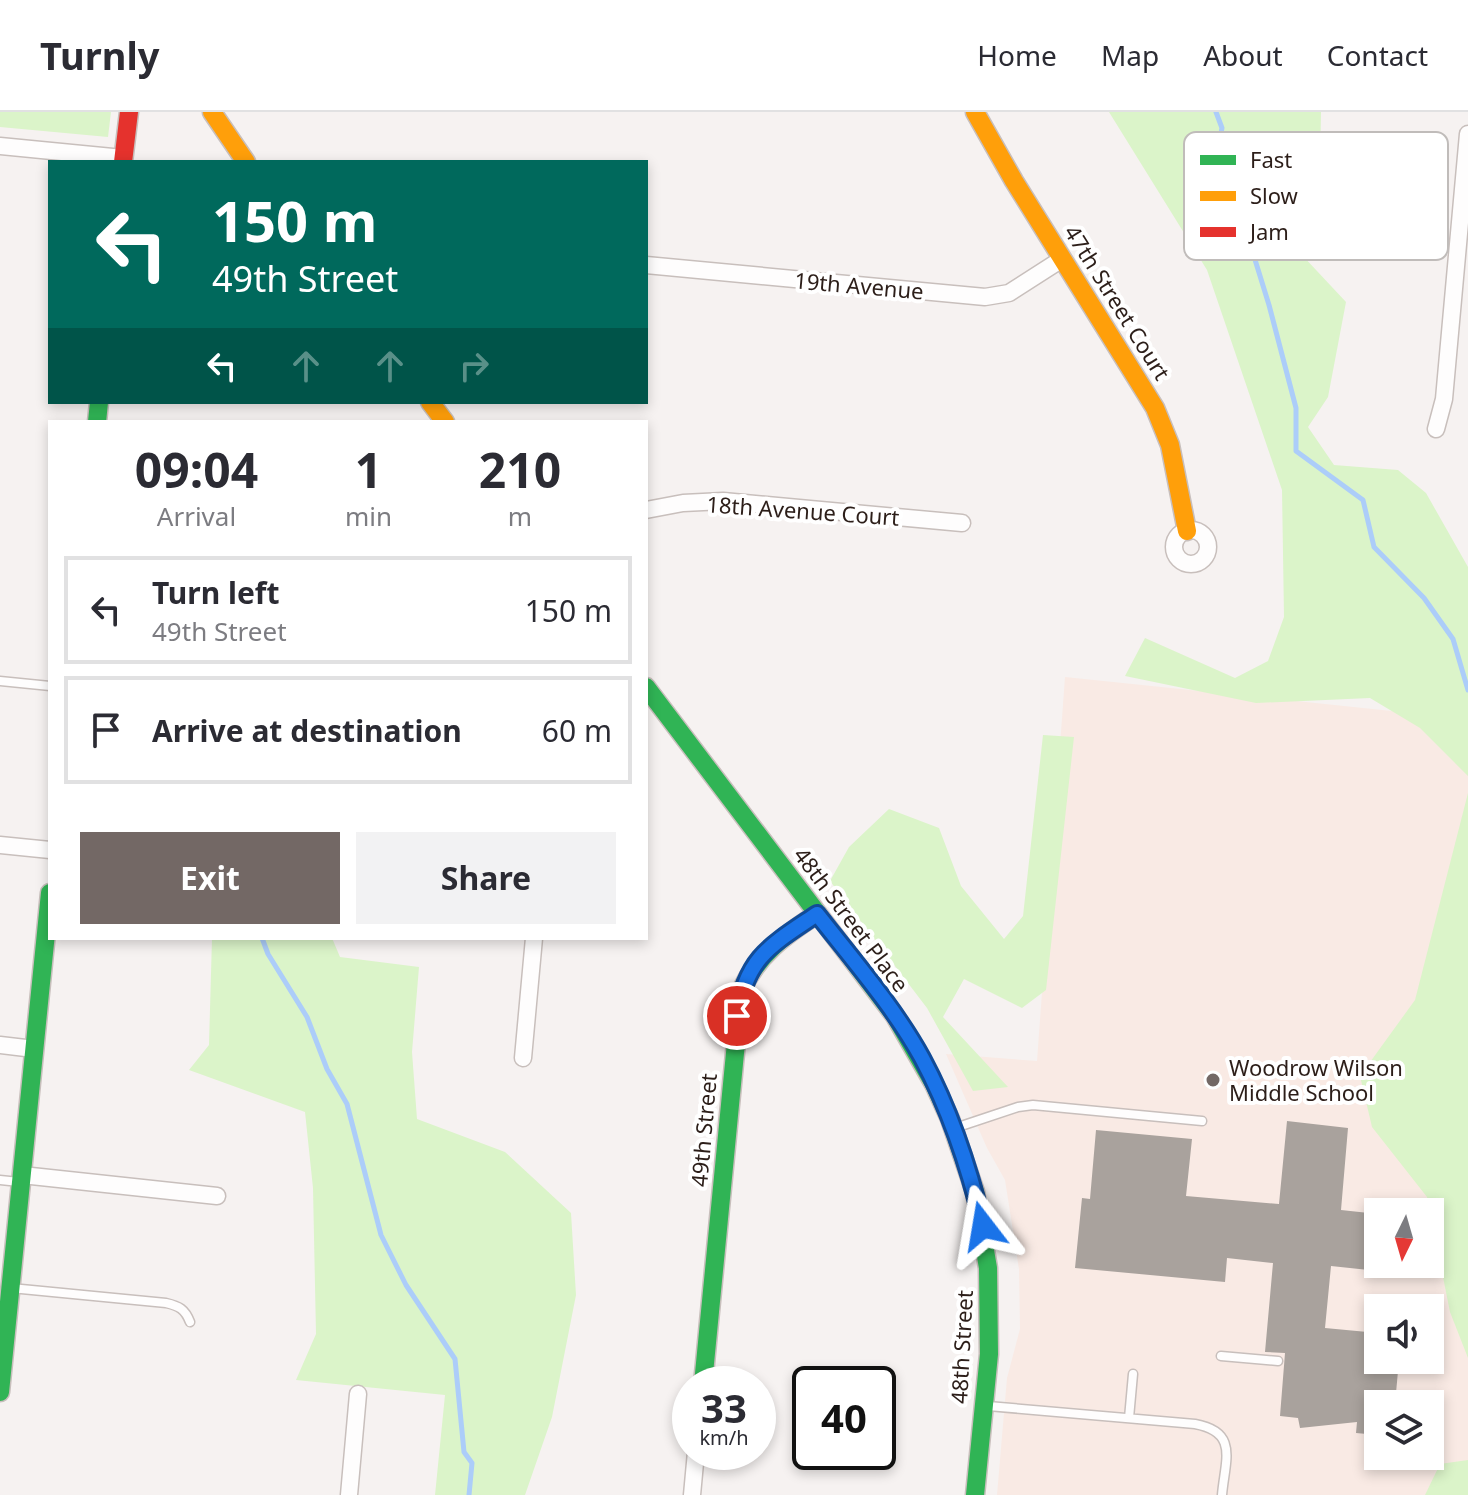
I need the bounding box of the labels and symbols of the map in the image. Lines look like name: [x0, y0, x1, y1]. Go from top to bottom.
legend: [1184, 132, 1448, 260]
text: Fast: [1250, 144, 1292, 174]
text: Slow: [1250, 180, 1299, 210]
text: Jam: [1248, 216, 1289, 246]
street label: 47th Street Court: [1058, 219, 1178, 385]
street label: 19th Avenue: [793, 264, 925, 306]
street label: 18th Avenue Court: [706, 488, 900, 532]
street label: 48th Street Place: [788, 841, 916, 997]
pin: [703, 982, 771, 1050]
place label: Woodrow Wilson Middle School: [1229, 1052, 1403, 1107]
marker: Woodrow Wilson Middle School: [1204, 1071, 1222, 1089]
street label: 49th Street: [683, 1072, 723, 1188]
position arrow: [941, 1184, 1025, 1268]
north arrow: [1364, 1198, 1444, 1278]
street label: 48th Street: [943, 1289, 979, 1405]
speed limit sign: 40: [792, 1366, 896, 1470]

